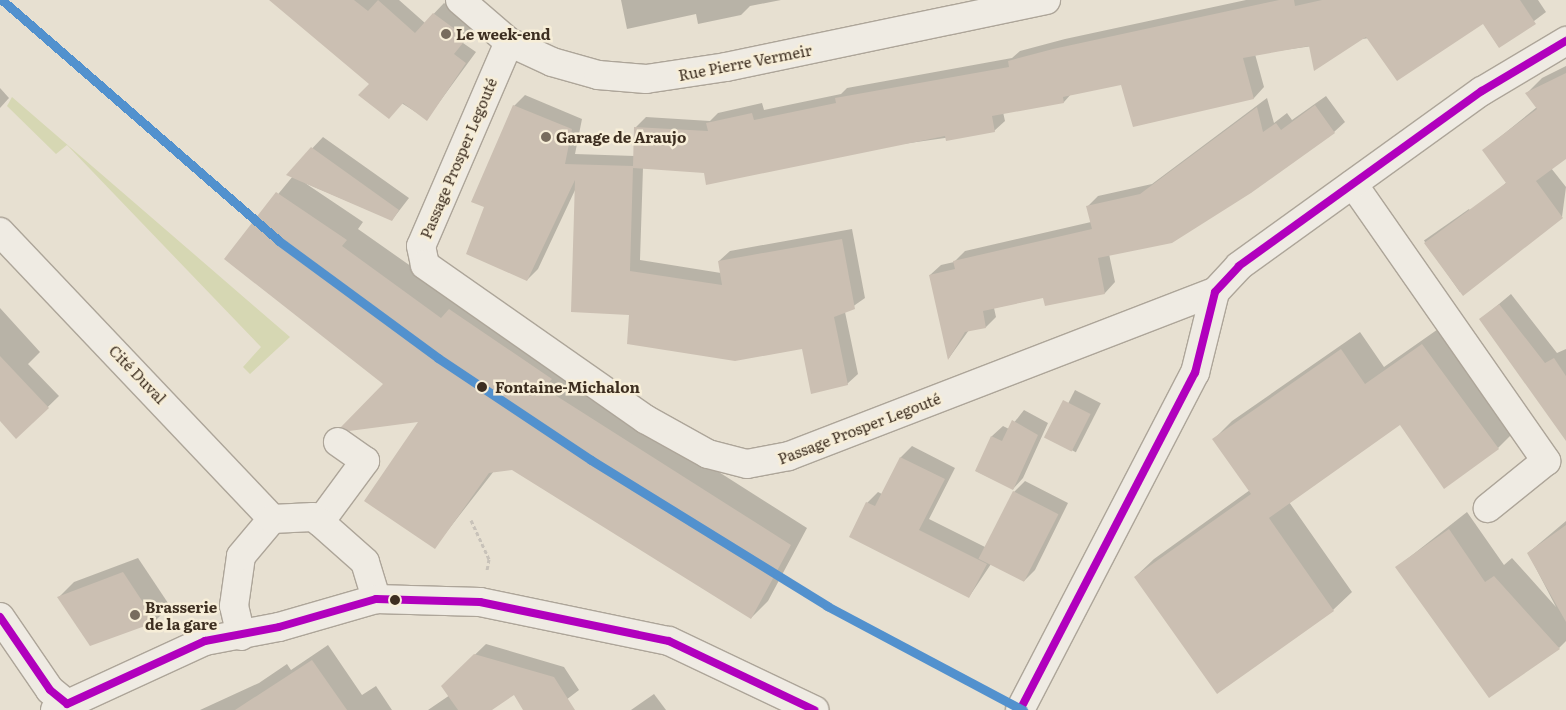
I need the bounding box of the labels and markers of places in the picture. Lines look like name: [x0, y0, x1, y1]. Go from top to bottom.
place label: Le week-end: [456, 25, 551, 43]
marker: Le week-end: [440, 28, 452, 40]
place label: Garage de Araujo: [556, 128, 686, 146]
marker: Garage de Araujo: [540, 131, 552, 143]
marker: Fontaine-Michalon: [473, 378, 491, 396]
place label: Fontaine-Michalon: [495, 378, 640, 396]
unlabelled marker: [390, 595, 400, 605]
place label: Brasserie de la gare: [145, 597, 217, 632]
marker: Brasserie de la gare: [129, 609, 141, 621]

